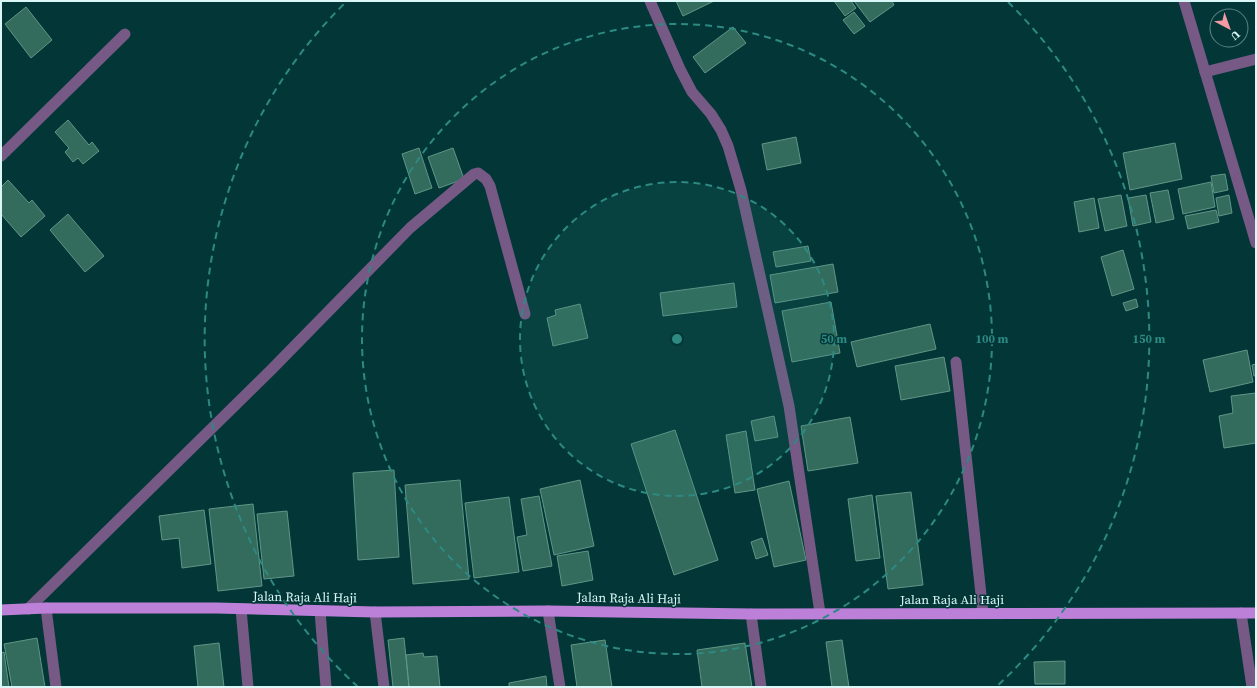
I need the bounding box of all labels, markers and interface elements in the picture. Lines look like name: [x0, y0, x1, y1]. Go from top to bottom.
north arrow: [1209, 8, 1249, 48]
text: U: [1227, 27, 1243, 43]
text: 50 m: [821, 331, 847, 347]
text: 100 m: [976, 331, 1009, 347]
text: 150 m: [1133, 331, 1166, 347]
centre of rings: [670, 332, 684, 346]
street label: Jalan Raja Ali Haji: [252, 588, 357, 606]
street label: Jalan Raja Ali Haji: [576, 589, 681, 607]
street label: Jalan Raja Ali Haji: [899, 591, 1004, 608]

